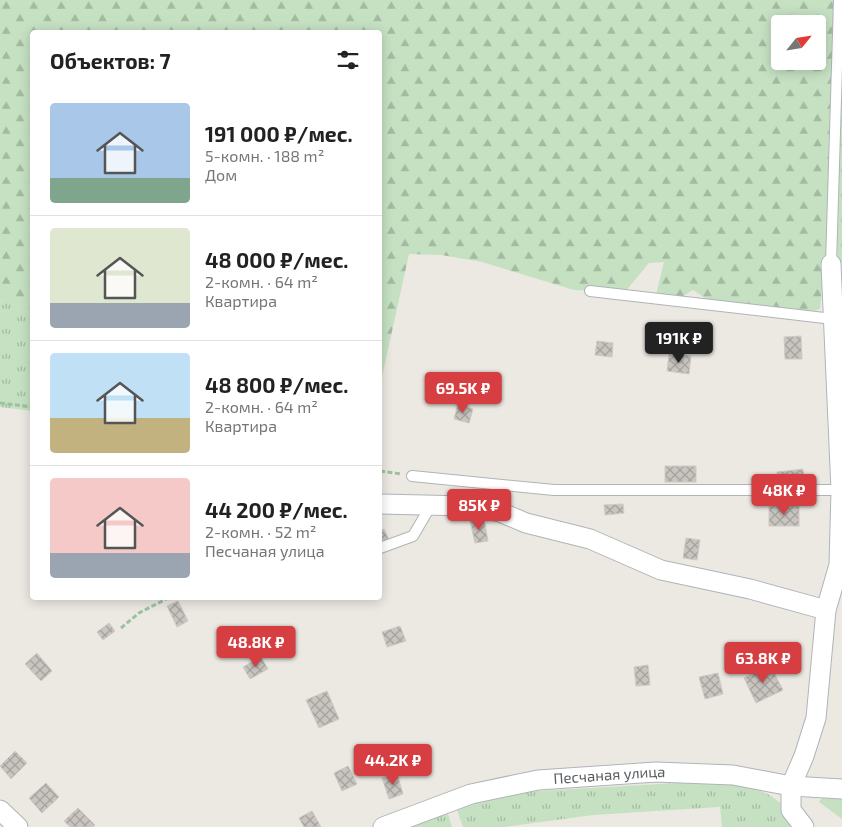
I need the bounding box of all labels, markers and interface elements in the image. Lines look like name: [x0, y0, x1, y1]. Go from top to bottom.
north arrow: [771, 15, 826, 70]
map controls: [771, 15, 826, 70]
icon: filters: [334, 46, 362, 74]
text: Объектов: 7: [50, 48, 171, 73]
text: 191 000 ₽/мес.: [205, 121, 353, 146]
icon: home: [90, 123, 150, 183]
text: 5-комн. · 188 m²: [205, 146, 324, 165]
text: Дом: [205, 165, 237, 184]
text: 48 000 ₽/мес.: [205, 247, 348, 272]
icon: home: [90, 248, 150, 308]
text: 2-комн. · 64 m²: [205, 272, 318, 291]
text: Квартира: [205, 291, 277, 310]
pin: 191K ₽: [638, 322, 720, 364]
text: 191K ₽: [656, 328, 702, 347]
text: 48 800 ₽/мес.: [205, 372, 348, 397]
pin: 69.5K ₽: [417, 372, 509, 414]
icon: home: [90, 373, 150, 433]
text: 69.5K ₽: [436, 378, 490, 397]
text: 2-комн. · 64 m²: [205, 397, 318, 416]
text: Квартира: [205, 416, 277, 435]
pin: 48K ₽: [749, 474, 819, 516]
text: 48K ₽: [762, 480, 806, 499]
pin: 85K ₽: [444, 488, 514, 531]
text: 85K ₽: [458, 495, 500, 514]
text: 44 200 ₽/мес.: [205, 497, 348, 522]
icon: home: [90, 498, 150, 558]
text: 2-комн. · 52 m²: [205, 522, 316, 541]
text: Песчаная улица: [205, 541, 325, 560]
pin: 48.8K ₽: [210, 626, 302, 668]
text: 48.8K ₽: [228, 632, 284, 651]
pin: 63.8K ₽: [717, 642, 809, 684]
text: 63.8K ₽: [735, 648, 791, 667]
pin: 44.2K ₽: [347, 744, 439, 786]
text: 44.2K ₽: [365, 750, 421, 769]
street label: Песчаная улица: [553, 762, 666, 787]

